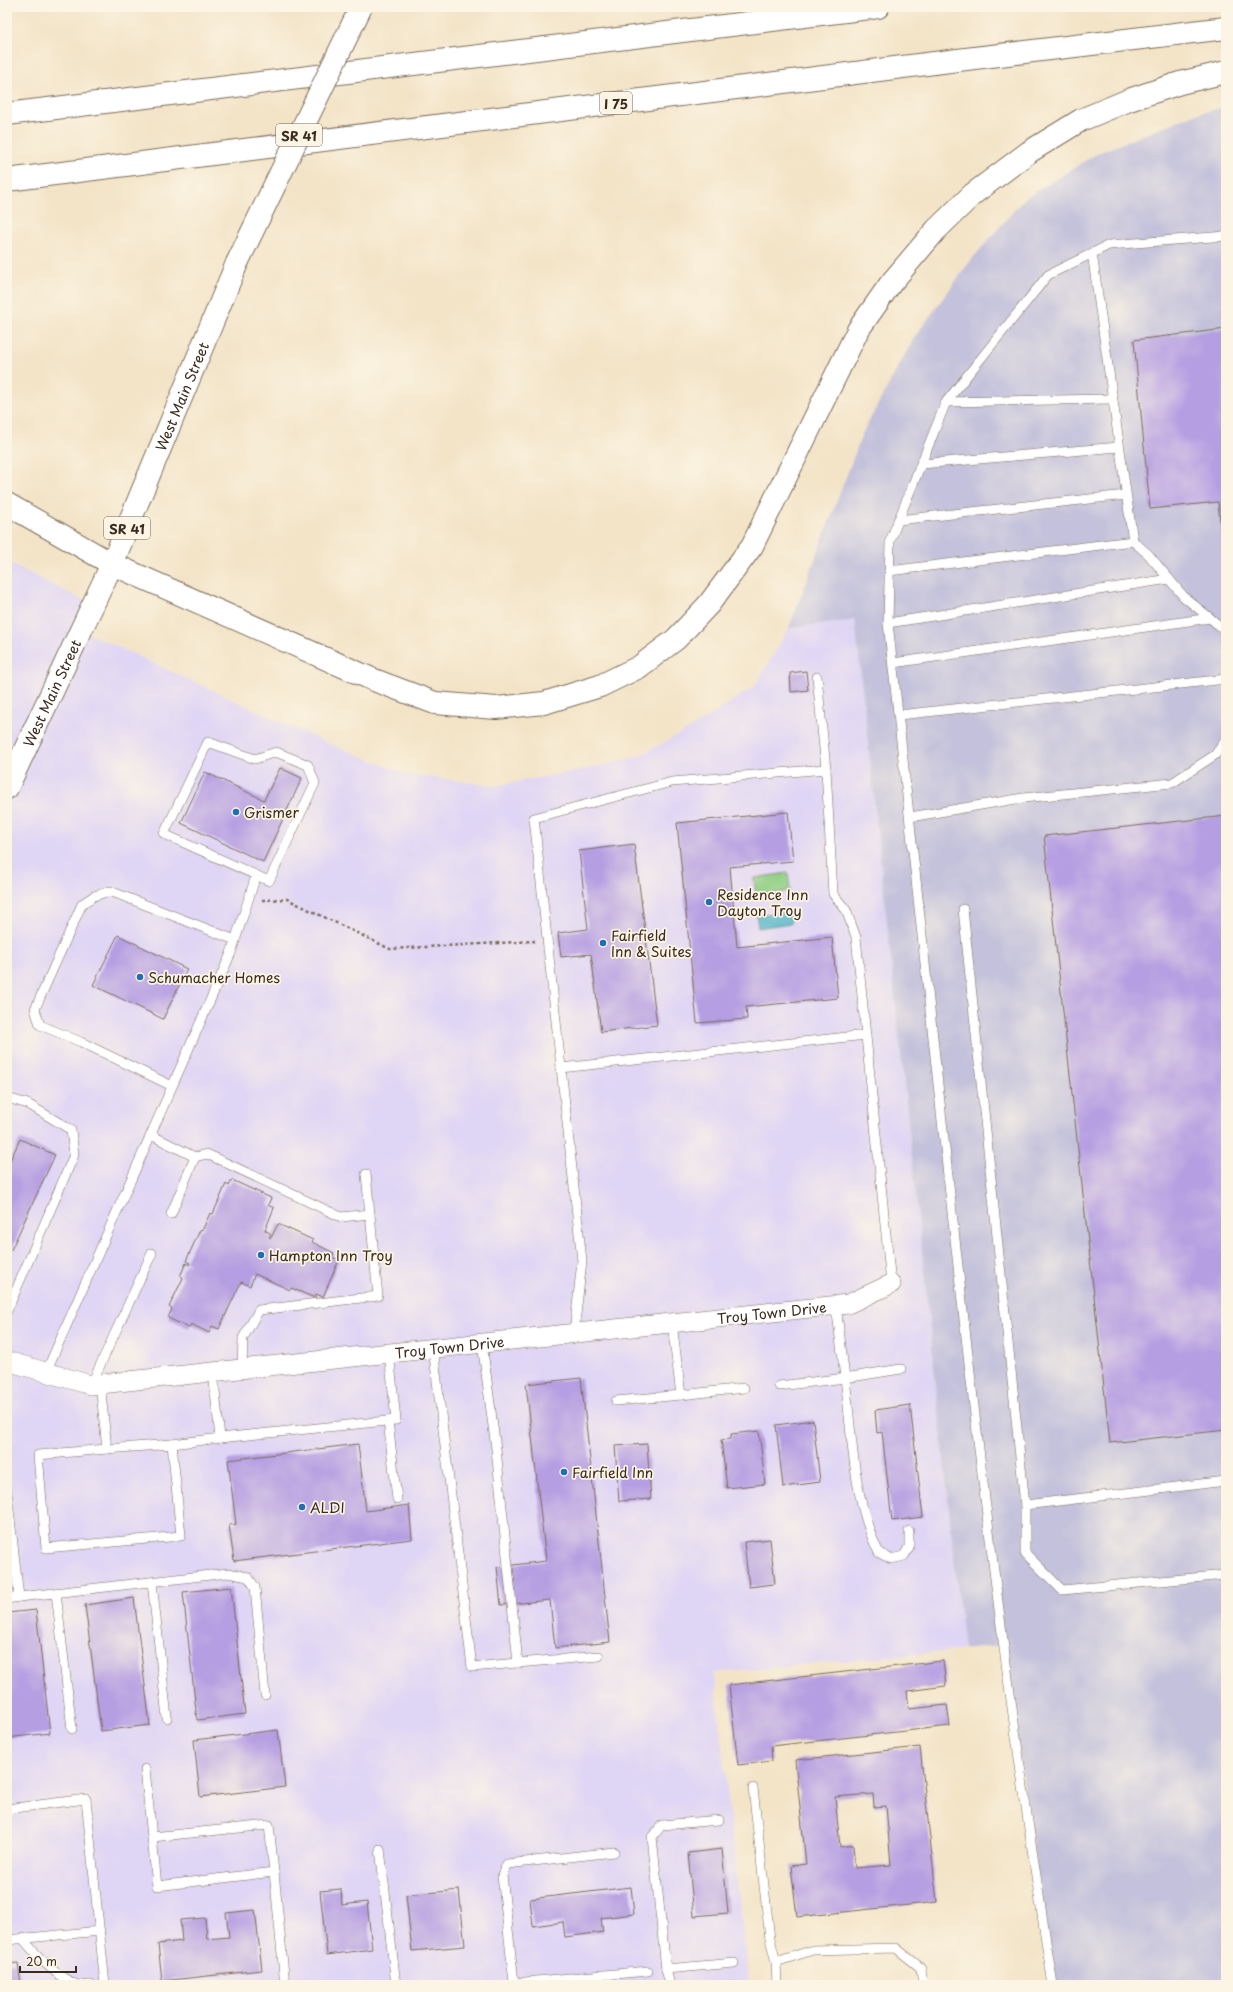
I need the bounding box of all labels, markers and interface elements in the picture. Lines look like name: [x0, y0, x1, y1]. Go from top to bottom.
road number: I 75: [600, 92, 632, 114]
road number: SR 41: [276, 124, 322, 146]
street label: West Main Street: [150, 338, 214, 454]
road number: SR 41: [104, 517, 150, 539]
street label: West Main Street: [17, 636, 86, 750]
place label: Grismer: [244, 802, 299, 823]
marker: Grismer: [231, 807, 241, 817]
place label: Residence Inn Dayton Troy: [717, 884, 808, 921]
marker: Residence Inn Dayton Troy: [704, 897, 714, 907]
place label: Fairfield Inn & Suites: [611, 925, 691, 962]
marker: Fairfield Inn & Suites: [598, 938, 608, 948]
place label: Schumacher Homes: [148, 967, 280, 988]
marker: Schumacher Homes: [135, 972, 145, 982]
place label: Hampton Inn Troy: [269, 1245, 393, 1266]
marker: Hampton Inn Troy: [256, 1250, 266, 1260]
street label: Troy Town Drive: [716, 1296, 828, 1328]
street label: Troy Town Drive: [394, 1330, 506, 1363]
place label: Fairfield Inn: [572, 1462, 653, 1483]
marker: Fairfield Inn: [559, 1467, 569, 1477]
place label: ALDI: [310, 1497, 345, 1518]
marker: ALDI: [297, 1502, 307, 1512]
scale bar: [20, 1948, 76, 1974]
text: 20 m: [26, 1952, 57, 1970]

